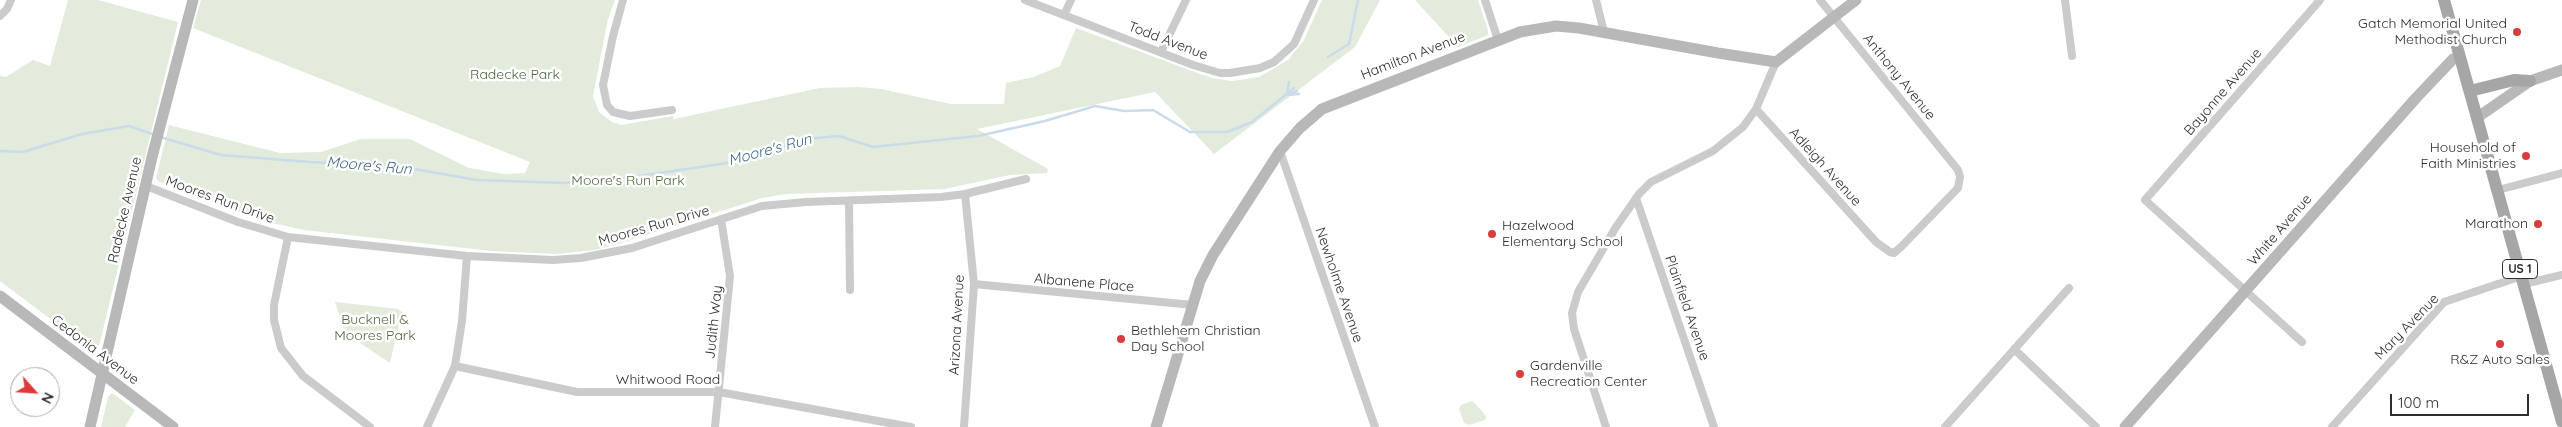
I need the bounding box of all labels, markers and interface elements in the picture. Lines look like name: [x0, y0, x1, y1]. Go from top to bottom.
place label: Gatch Memorial United Methodist Church: [2358, 16, 2507, 48]
street label: Todd Avenue: [1126, 18, 1210, 64]
marker: Gatch Memorial United Methodist Church: [2511, 26, 2523, 38]
street label: Hamilton Avenue: [1358, 28, 1468, 84]
street label: Anthony Avenue: [1859, 31, 1939, 123]
street label: Bayonne Avenue: [2181, 45, 2265, 139]
park label: Radecke Park: [470, 67, 560, 83]
street label: Adleigh Avenue: [1785, 124, 1865, 210]
water label: Moore's Run: [726, 130, 814, 170]
place label: Household of Faith Ministries: [2421, 140, 2516, 172]
marker: Household of Faith Ministries: [2520, 150, 2532, 162]
water label: Moore's Run: [326, 153, 412, 179]
street label: Radecke Avenue: [105, 155, 145, 265]
street label: Moores Run Drive: [163, 172, 277, 228]
park label: Moore's Run Park: [571, 173, 685, 189]
street label: White Avenue: [2245, 191, 2315, 269]
street label: Moores Run Drive: [597, 202, 711, 250]
place label: Marathon: [2465, 216, 2528, 232]
place label: Hazelwood Elementary School: [1502, 218, 1623, 250]
marker: Marathon: [2532, 218, 2544, 230]
street label: Newholme Avenue: [1311, 225, 1367, 345]
marker: Hazelwood Elementary School: [1486, 228, 1498, 240]
street label: Plainfield Avenue: [1661, 253, 1713, 363]
road number: US 1: [2502, 260, 2538, 278]
street label: Albanene Place: [1033, 270, 1135, 296]
street label: Arizona Avenue: [946, 274, 968, 376]
street label: Judith Way: [702, 284, 726, 360]
street label: Mary Avenue: [2371, 291, 2443, 363]
street label: Cedonia Avenue: [48, 312, 142, 388]
park label: Bucknell & Moores Park: [334, 312, 416, 344]
place label: Bethlehem Christian Day School: [1131, 323, 1261, 356]
marker: Bethlehem Christian Day School: [1115, 333, 1127, 345]
marker: R&Z Auto Sales: [2494, 338, 2506, 350]
place label: R&Z Auto Sales: [2450, 352, 2550, 368]
place label: Gardenville Recreation Center: [1530, 358, 1647, 391]
north arrow: [10, 367, 60, 417]
marker: Gardenville Recreation Center: [1514, 368, 1526, 380]
street label: Whitwood Road: [616, 372, 720, 388]
scale bar: [2392, 384, 2531, 416]
text: N: [37, 390, 58, 407]
text: 100 m: [2398, 393, 2439, 412]

